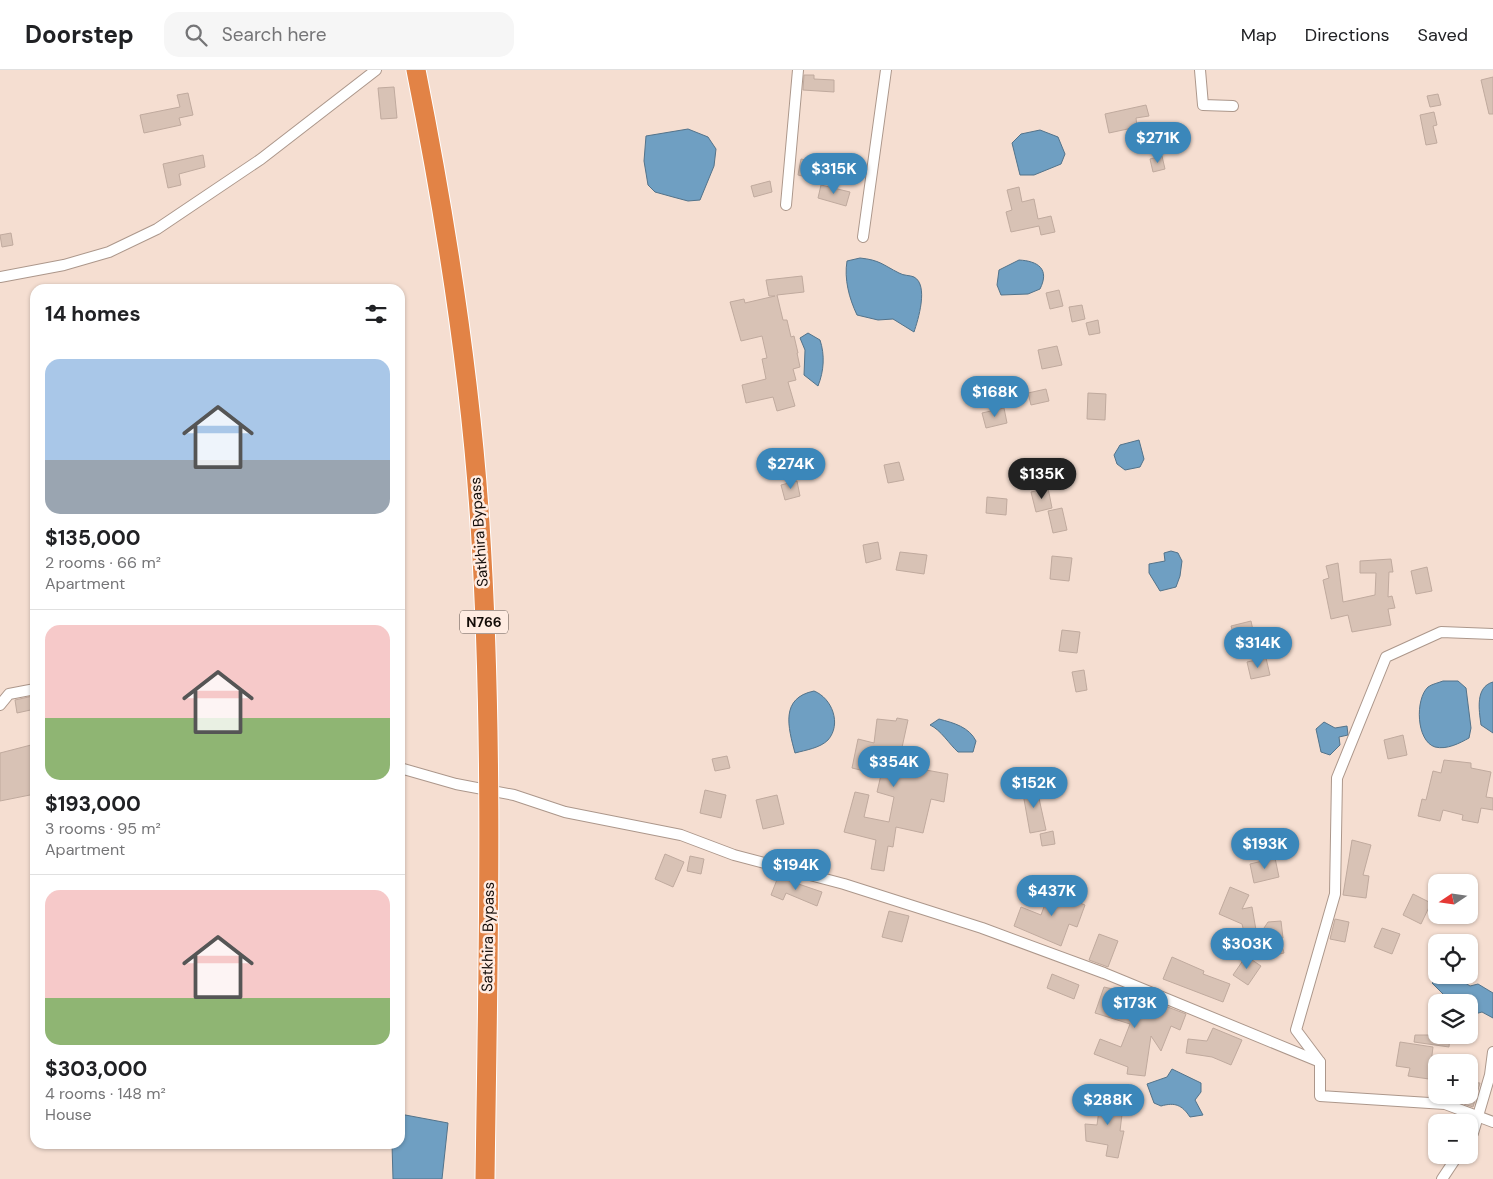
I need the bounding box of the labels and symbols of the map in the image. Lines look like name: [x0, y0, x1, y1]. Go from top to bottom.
pin: $271K: [1123, 122, 1193, 164]
pin: $315K: [799, 152, 869, 195]
pin: $168K: [960, 376, 1030, 418]
pin: $274K: [756, 448, 826, 490]
pin: $135K: [1007, 458, 1077, 500]
street label: Satkhira Bypass: [465, 476, 493, 588]
road number: N766: [460, 610, 508, 634]
pin: $314K: [1223, 626, 1293, 669]
pin: $354K: [859, 746, 929, 788]
pin: $152K: [999, 766, 1069, 809]
pin: $193K: [1230, 828, 1300, 870]
pin: $194K: [761, 848, 831, 891]
pin: $437K: [1017, 874, 1087, 917]
north arrow: [1428, 874, 1478, 924]
street label: Satkhira Bypass: [477, 882, 499, 992]
pin: $303K: [1212, 928, 1282, 970]
pin: $173K: [1100, 986, 1170, 1029]
pin: $288K: [1073, 1084, 1143, 1126]

